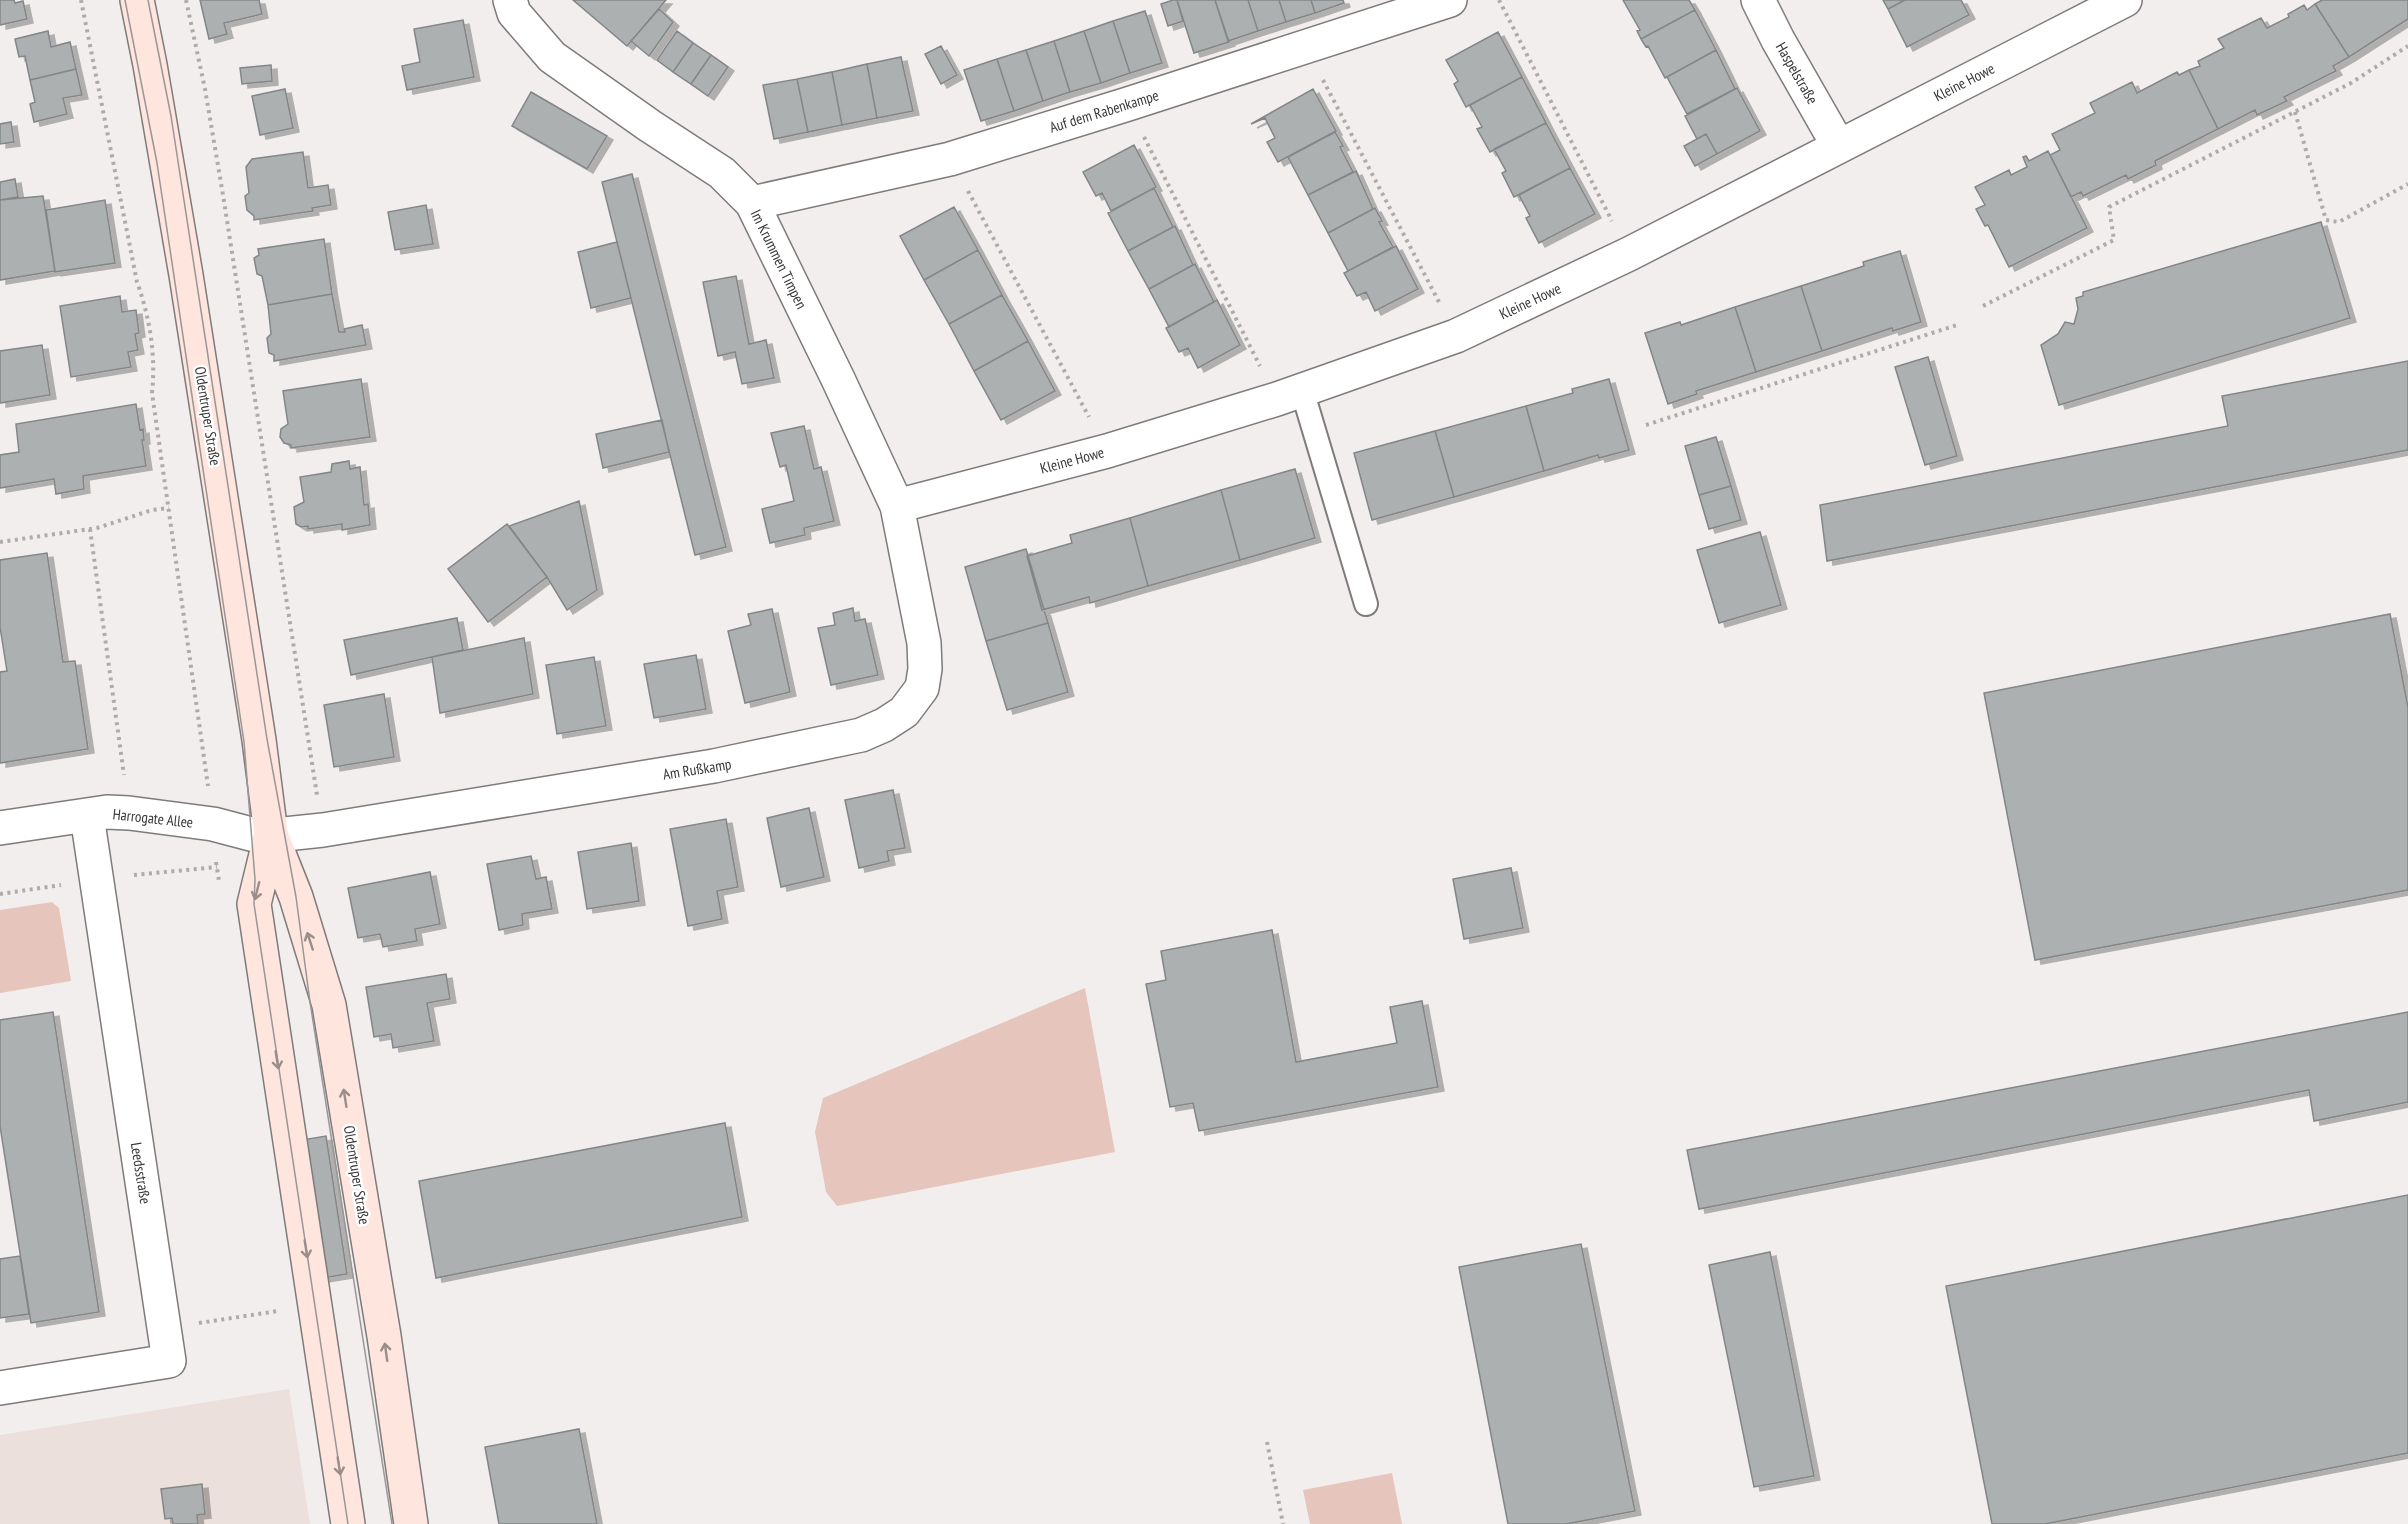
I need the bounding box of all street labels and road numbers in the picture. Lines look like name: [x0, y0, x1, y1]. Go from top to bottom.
street label: Haspelstraße: [1772, 39, 1822, 107]
street label: Kleine Howe: [1930, 59, 1998, 105]
street label: Auf dem Rabenkampe: [1047, 85, 1161, 137]
street label: Im Krummen Timpen: [747, 206, 811, 312]
street label: Kleine Howe: [1496, 279, 1564, 323]
street label: Oldentruper Straße: [191, 365, 225, 467]
street label: Kleine Howe: [1038, 442, 1106, 478]
street label: Am Rußkamp: [661, 754, 733, 784]
street label: Harrogate Allee: [112, 804, 194, 832]
street label: Oldentruper Straße: [340, 1124, 374, 1226]
street label: Leedsstraße: [127, 1141, 155, 1205]

